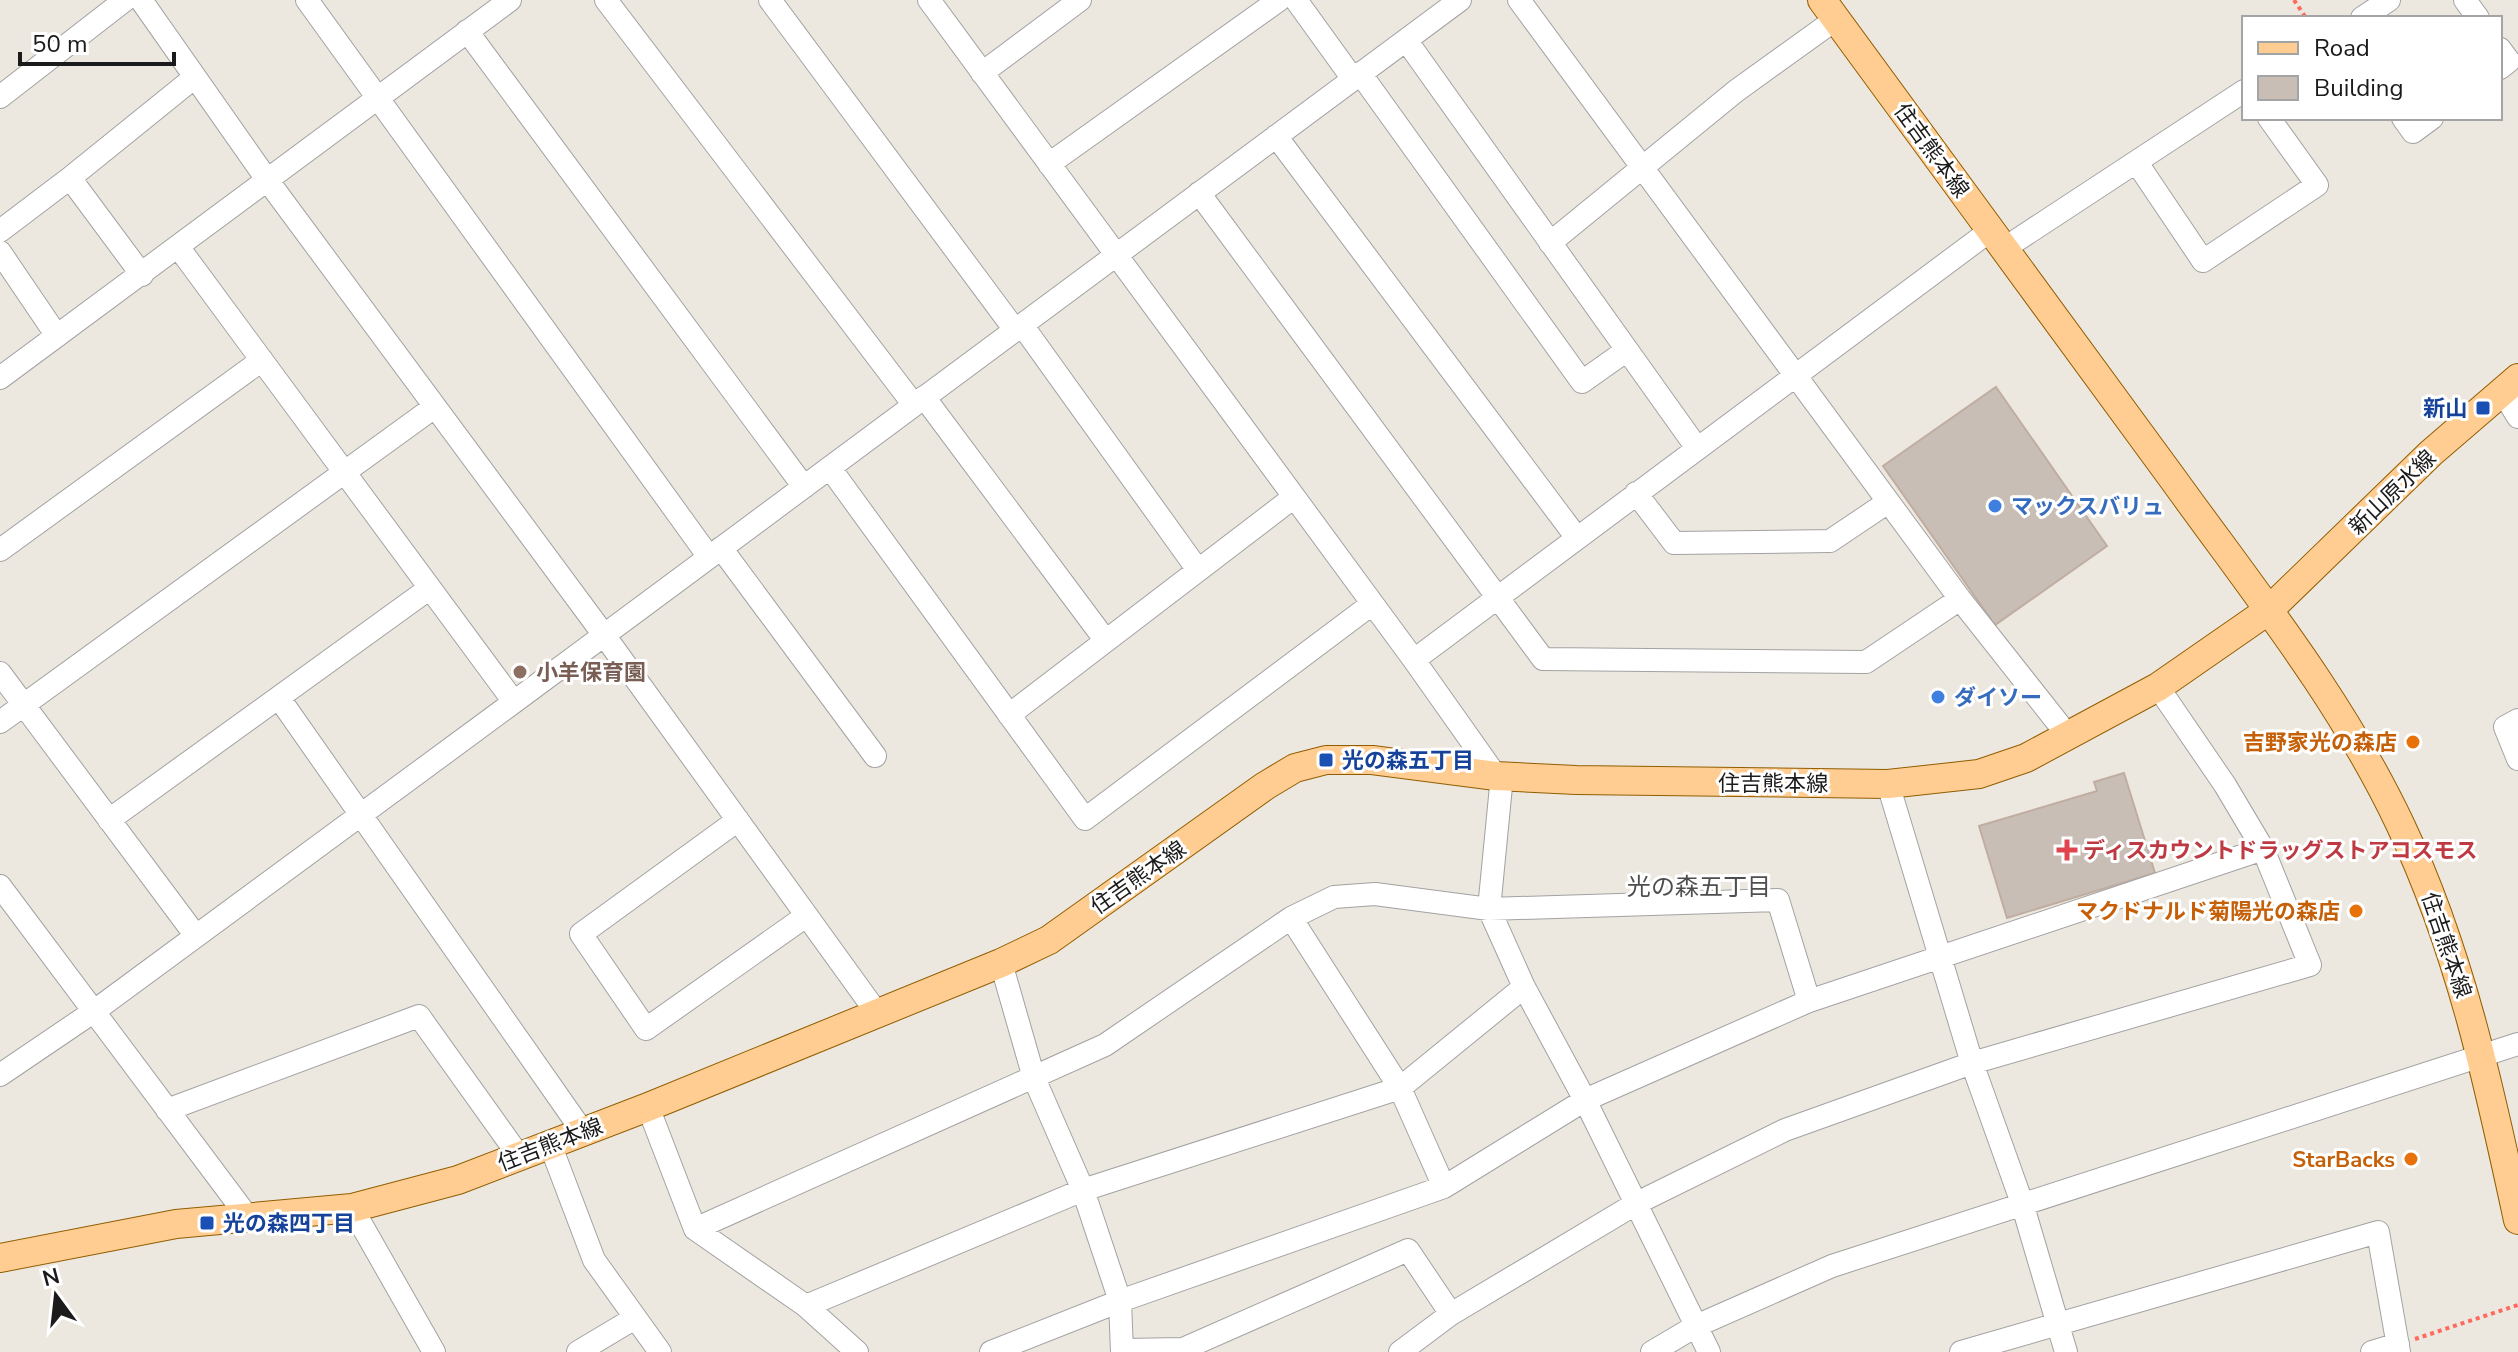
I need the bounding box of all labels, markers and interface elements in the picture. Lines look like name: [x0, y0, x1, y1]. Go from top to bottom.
scale bar: [20, 16, 174, 66]
legend: [2242, 16, 2502, 120]
text: 50 m: [32, 28, 88, 60]
text: Road: [2314, 32, 2370, 64]
text: Building: [2314, 72, 2404, 104]
street label: 住吉熊本線: [1887, 97, 1976, 204]
place label: 新山: [2423, 394, 2467, 424]
marker: 新山: [2474, 399, 2492, 417]
street label: 新山原水線: [2343, 444, 2443, 542]
place label: マックスバリュ: [2011, 492, 2164, 522]
marker: マックスバリュ: [1986, 497, 2004, 515]
place label: 小羊保育園: [536, 658, 646, 688]
marker: 小羊保育園: [511, 663, 529, 681]
place label: ダイソー: [1954, 683, 2042, 713]
marker: ダイソー: [1929, 688, 1947, 706]
place label: 吉野家光の森店: [2243, 728, 2397, 758]
marker: 吉野家光の森店: [2404, 733, 2422, 751]
place label: 光の森五丁目: [1342, 746, 1474, 776]
marker: 光の森五丁目: [1317, 751, 1335, 769]
street label: 住吉熊本線: [1718, 769, 1828, 799]
street label: 住吉熊本線: [1085, 834, 1192, 922]
place label: ディスカウントドラッグストアコスモス: [2083, 836, 2477, 866]
marker: ディスカウントドラッグストアコスモス: [2058, 841, 2076, 859]
district label: 光の森五丁目: [1627, 871, 1771, 903]
street label: 住吉熊本線: [2414, 888, 2478, 1002]
place label: マクドナルド菊陽光の森店: [2076, 897, 2340, 927]
marker: マクドナルド菊陽光の森店: [2347, 902, 2365, 920]
street label: 住吉熊本線: [494, 1111, 607, 1179]
place label: StarBacks: [2292, 1145, 2395, 1175]
marker: StarBacks: [2402, 1150, 2420, 1168]
place label: 光の森四丁目: [223, 1209, 355, 1239]
marker: 光の森四丁目: [198, 1214, 216, 1232]
north arrow: [16, 1256, 96, 1336]
text: N: [39, 1261, 63, 1294]

